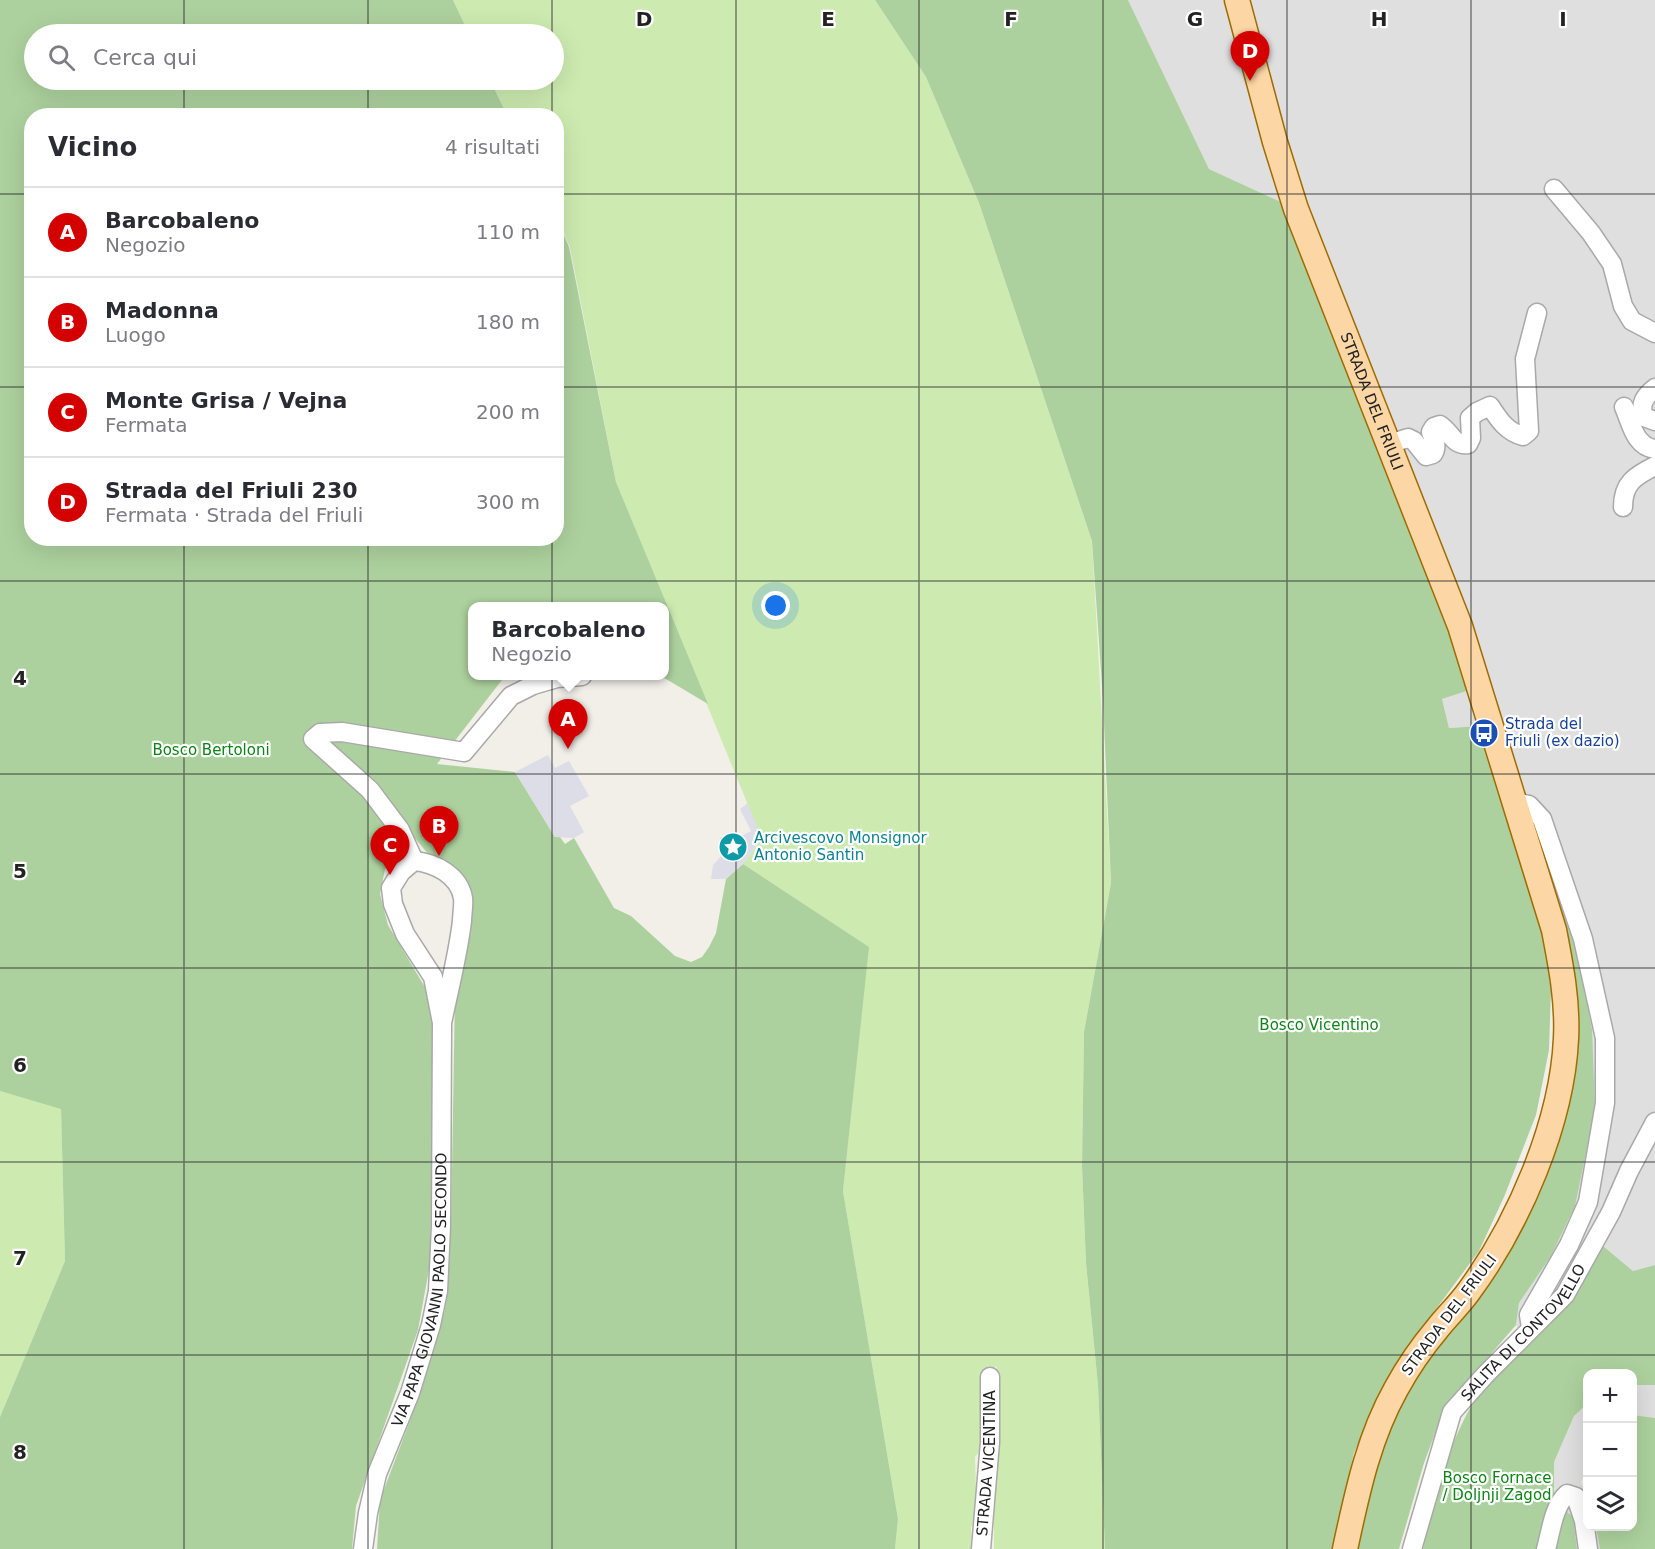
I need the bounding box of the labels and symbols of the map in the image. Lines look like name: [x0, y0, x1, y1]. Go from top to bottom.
text: D: [636, 7, 652, 31]
text: E: [821, 7, 835, 31]
text: F: [1004, 7, 1018, 31]
text: G: [1187, 7, 1203, 31]
text: H: [1371, 7, 1387, 31]
text: I: [1559, 7, 1567, 31]
pin: D: [1230, 32, 1270, 81]
street label: STRADA DEL FRIULI: [1336, 330, 1407, 473]
your location: [761, 591, 790, 620]
text: 4: [13, 666, 27, 690]
pin: A: [548, 700, 588, 749]
place label: Strada del Friuli (ex dazio): [1505, 715, 1620, 750]
bus stop icon: Strada del Friuli (ex dazio): [1468, 717, 1500, 749]
park label: Bosco Bertoloni: [152, 741, 270, 759]
pin: B: [420, 806, 458, 856]
pin: C: [370, 826, 410, 875]
place label: Arcivescovo Monsignor Antonio Santin: [754, 829, 927, 864]
place icon: Arcivescovo Monsignor Antonio Santin: [717, 831, 749, 863]
text: 5: [13, 859, 27, 883]
park label: Bosco Vicentino: [1259, 1016, 1379, 1034]
text: 6: [13, 1053, 27, 1077]
street label: VIA PAPA GIOVANNI PAOLO SECONDO: [388, 1153, 450, 1430]
text: 7: [13, 1246, 27, 1270]
street label: STRADA DEL FRIULI: [1398, 1251, 1500, 1379]
street label: SALITA DI CONTOVELLO: [1457, 1261, 1589, 1405]
street label: STRADA VICENTINA: [973, 1390, 999, 1537]
text: 8: [13, 1440, 27, 1464]
park label: Bosco Fornace / Doljnji Zagod: [1442, 1469, 1552, 1504]

